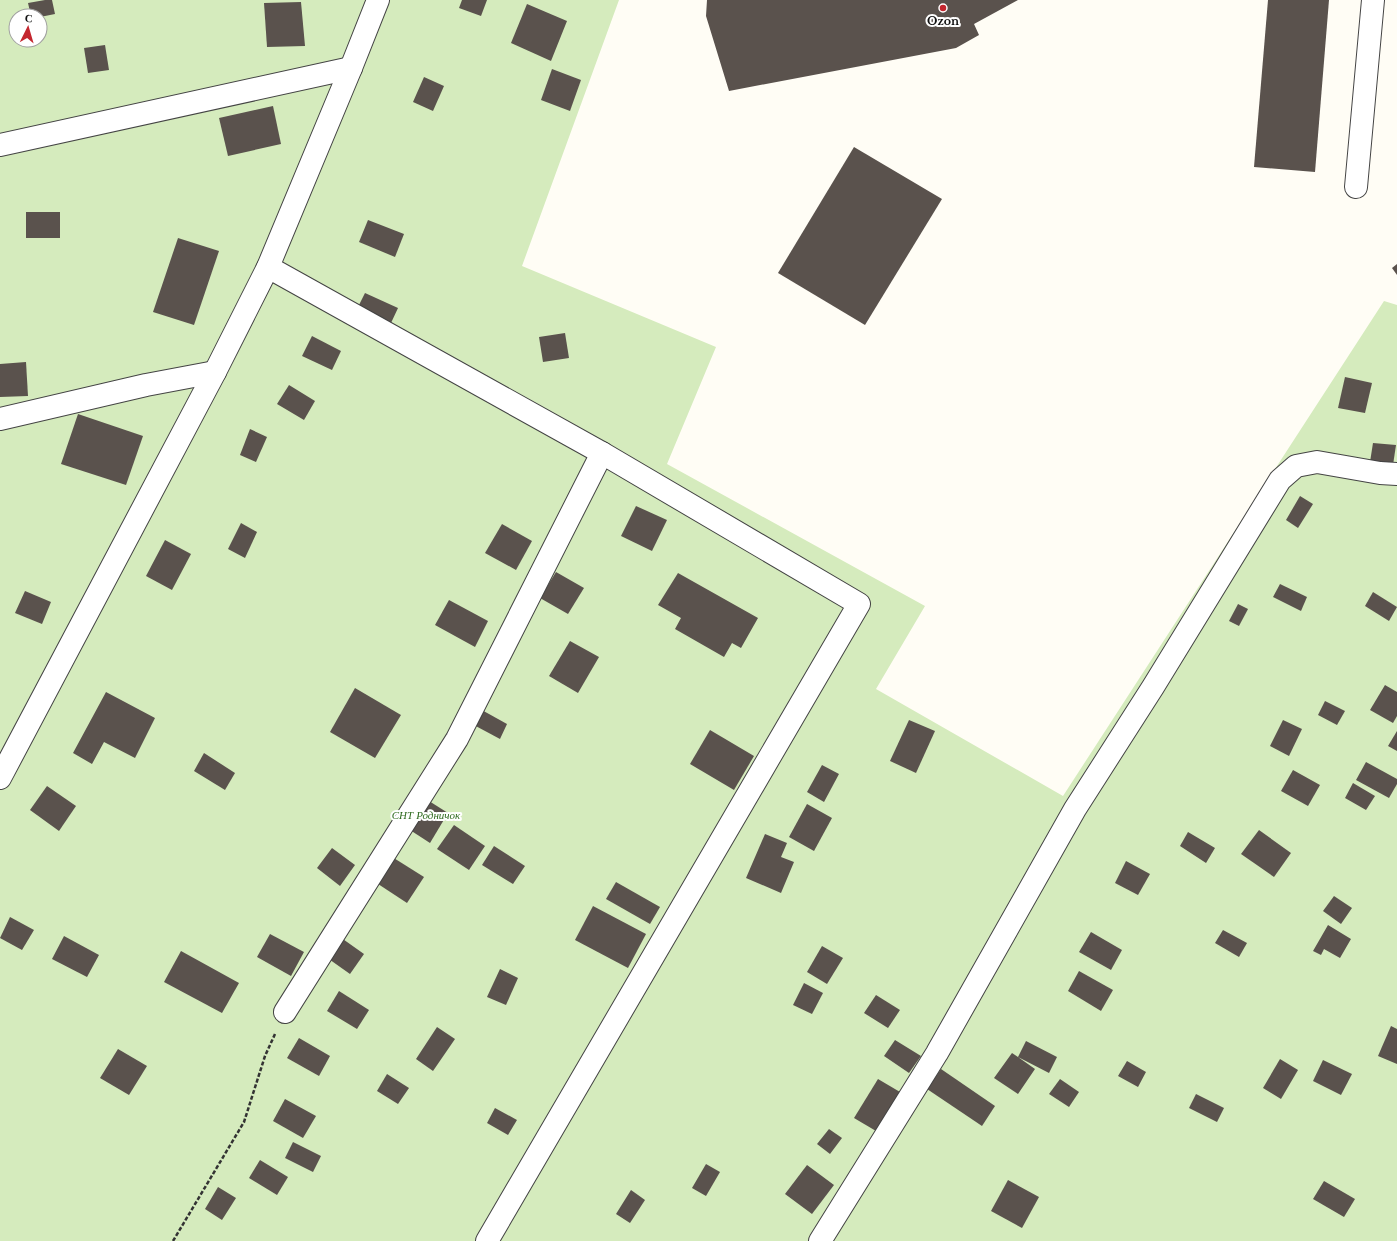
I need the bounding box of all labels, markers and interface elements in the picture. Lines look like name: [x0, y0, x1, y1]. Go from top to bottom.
marker: Ozon: [938, 3, 948, 13]
north arrow: [8, 8, 48, 48]
text: С: [24, 11, 33, 25]
place label: Ozon: [927, 14, 959, 28]
park label: СНТ Родничок: [392, 808, 461, 822]

